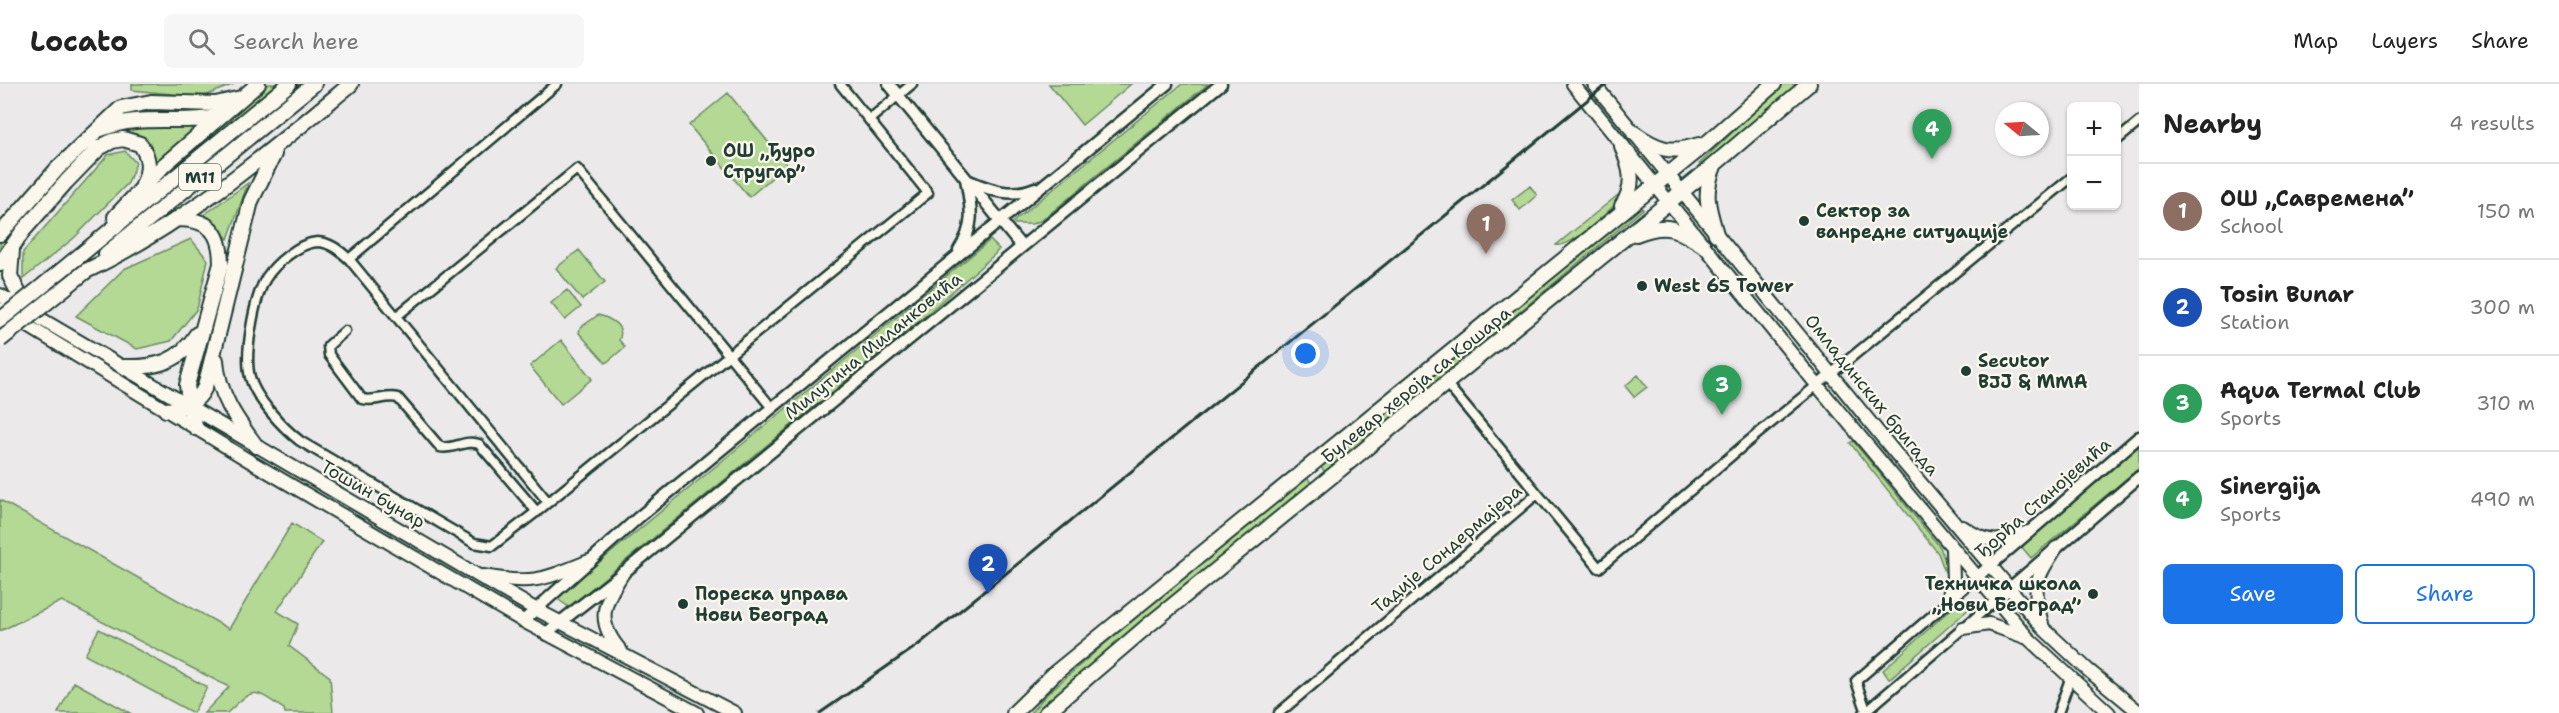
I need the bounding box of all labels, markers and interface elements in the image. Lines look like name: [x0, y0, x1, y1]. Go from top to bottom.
search box: [164, 14, 584, 68]
text: Locato: [30, 22, 128, 60]
icon: search: [185, 25, 218, 58]
text: Search here: [233, 27, 359, 56]
text: Map: [2293, 27, 2338, 55]
text: Layers: [2371, 27, 2438, 55]
text: Share: [2471, 27, 2529, 55]
north arrow: [1995, 102, 2049, 156]
map controls: [2067, 102, 2121, 210]
button: +: [2067, 102, 2121, 156]
text: Nearby: [2163, 106, 2262, 141]
pin: 4: [1912, 110, 1952, 159]
text: 4 results: [2449, 110, 2535, 136]
place label: ОШ „Ђуро Стругар”: [723, 139, 815, 184]
marker: ОШ „Ђуро Стругар”: [704, 154, 718, 168]
button: −: [2067, 156, 2121, 210]
road number: M11: [179, 164, 221, 190]
text: ОШ „Савремена”: [2220, 184, 2414, 213]
text: 1: [2178, 198, 2187, 224]
text: 150 m: [2477, 198, 2535, 224]
place label: Сектор за ванредне ситуације: [1816, 199, 2009, 244]
pin: 1: [1466, 204, 1506, 254]
text: School: [2220, 213, 2283, 239]
marker: Сектор за ванредне ситуације: [1797, 214, 1811, 228]
street label: Милутина Миланковића: [779, 267, 967, 425]
place label: West 65 Tower: [1654, 274, 1794, 298]
marker: West 65 Tower: [1635, 279, 1649, 293]
text: Tosin Bunar: [2220, 280, 2354, 309]
text: 2: [2176, 294, 2190, 320]
text: 300 m: [2469, 294, 2535, 320]
street label: Булевар хероја са Кошара: [1316, 301, 1516, 469]
street label: Омладинских бригада: [1799, 309, 1945, 481]
text: Station: [2220, 309, 2289, 335]
your location: [1291, 339, 1320, 368]
place label: Secutor BJJ & MMA: [1978, 349, 2088, 394]
marker: Secutor BJJ & MMA: [1959, 364, 1973, 378]
pin: 3: [1702, 366, 1742, 415]
text: Aqua Termal Club: [2220, 376, 2421, 405]
text: 3: [2176, 390, 2190, 416]
text: 310 m: [2476, 390, 2535, 416]
text: Sports: [2220, 405, 2281, 431]
street label: Ђорђа Станојевића: [1970, 432, 2116, 564]
street label: Тошин бунар: [316, 454, 430, 534]
text: Sinergija: [2220, 472, 2321, 501]
street label: Тадије Сондермајера: [1367, 479, 1527, 619]
text: 4: [2176, 486, 2190, 512]
text: 490 m: [2470, 486, 2535, 512]
text: Sports: [2220, 501, 2281, 527]
pin: 2: [968, 544, 1008, 594]
button: Save: [2163, 564, 2343, 624]
button: Share: [2355, 564, 2535, 624]
place label: Техничка школа „Нови Београд”: [1925, 572, 2082, 617]
place label: Пореска управа Нови Београд: [695, 582, 849, 627]
marker: Техничка школа „Нови Београд”: [2086, 587, 2100, 601]
marker: Пореска управа Нови Београд: [676, 597, 690, 611]

